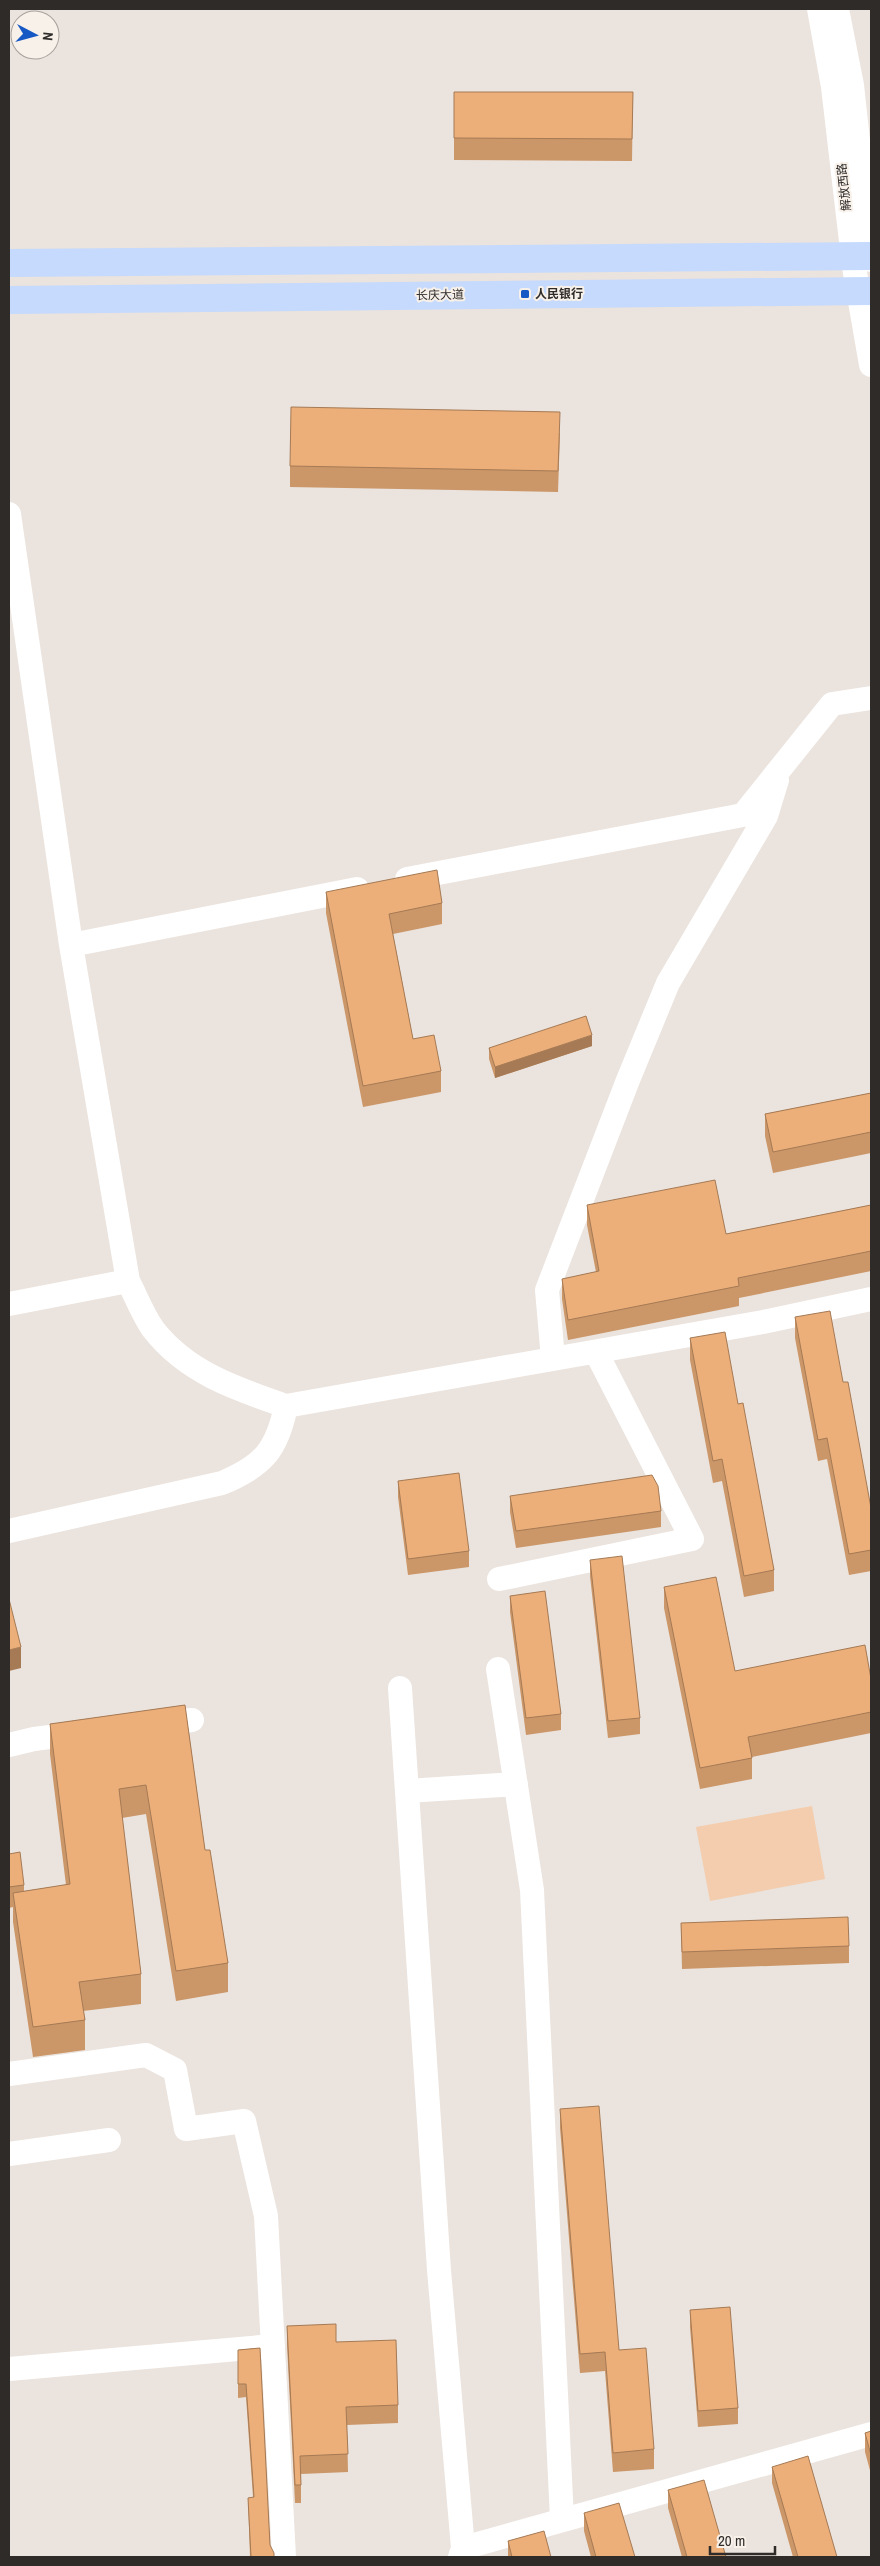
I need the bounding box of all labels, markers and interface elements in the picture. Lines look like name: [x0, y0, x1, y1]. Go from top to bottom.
north arrow: [10, 10, 60, 60]
text: N: [39, 31, 57, 41]
street label: 解放西路: [834, 162, 854, 212]
place label: 人民银行: [535, 286, 583, 302]
street label: 长庆大道: [416, 287, 464, 303]
marker: 人民银行: [519, 288, 531, 300]
scale bar: [710, 2524, 775, 2556]
text: 20 m: [718, 2530, 745, 2551]

